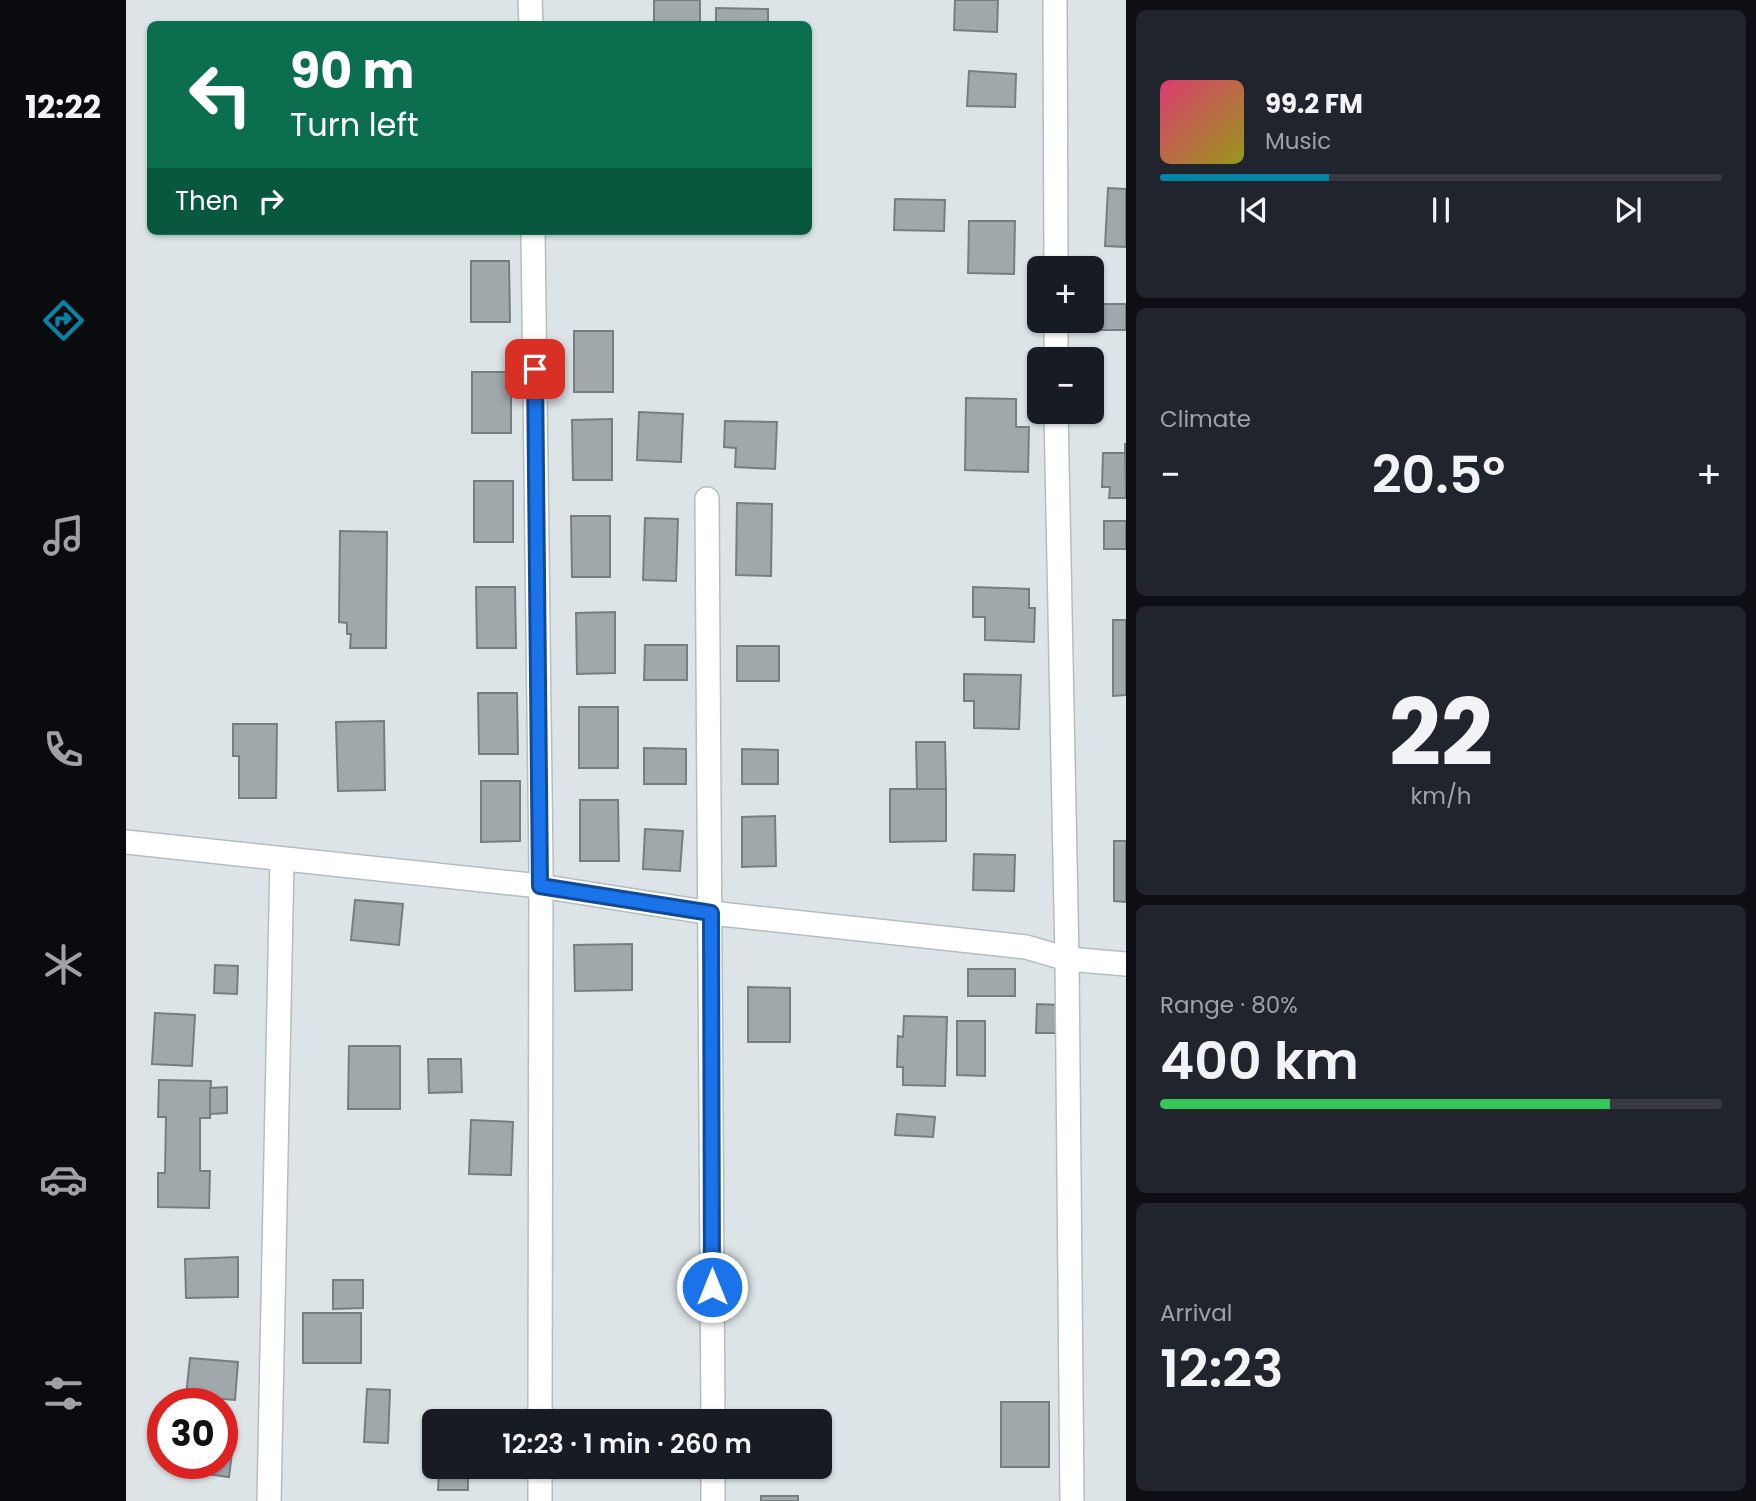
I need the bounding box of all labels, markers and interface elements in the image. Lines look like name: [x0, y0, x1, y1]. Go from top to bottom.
text: 90 m: [290, 37, 414, 105]
icon: left: [175, 49, 266, 140]
text: 12:22: [25, 84, 101, 129]
text: 99.2 FM: [1265, 86, 1363, 122]
text: Turn left: [290, 102, 419, 147]
text: Music: [1265, 125, 1331, 157]
icon: right: [252, 182, 290, 220]
text: Then: [175, 183, 238, 219]
icon: previous: [1235, 191, 1273, 229]
icon: pause: [1422, 191, 1460, 229]
icon: next: [1609, 191, 1647, 229]
map controls: [1027, 256, 1104, 424]
button: +: [1027, 256, 1104, 333]
icon: directions: [39, 296, 88, 345]
pin: [505, 339, 565, 399]
button: −: [1027, 347, 1104, 424]
icon: arrive: [516, 350, 554, 388]
text: Climate: [1160, 403, 1251, 435]
text: 20.5°: [1372, 438, 1505, 511]
text: −: [1160, 448, 1181, 501]
text: +: [1696, 448, 1722, 501]
icon: music: [39, 511, 88, 560]
text: 22: [1389, 669, 1493, 797]
icon: phone: [39, 725, 88, 774]
text: km/h: [1410, 780, 1472, 812]
icon: climate: [39, 940, 88, 989]
text: Range · 80%: [1160, 989, 1298, 1021]
text: 400 km: [1160, 1024, 1359, 1097]
icon: car: [39, 1155, 88, 1204]
position arrow: [675, 1250, 749, 1324]
text: Arrival: [1160, 1297, 1232, 1329]
text: 12:23: [1160, 1332, 1283, 1405]
icon: filters: [39, 1369, 88, 1418]
speed limit sign: 30: [147, 1388, 238, 1479]
text: 12:23 · 1 min · 260 m: [502, 1426, 752, 1462]

